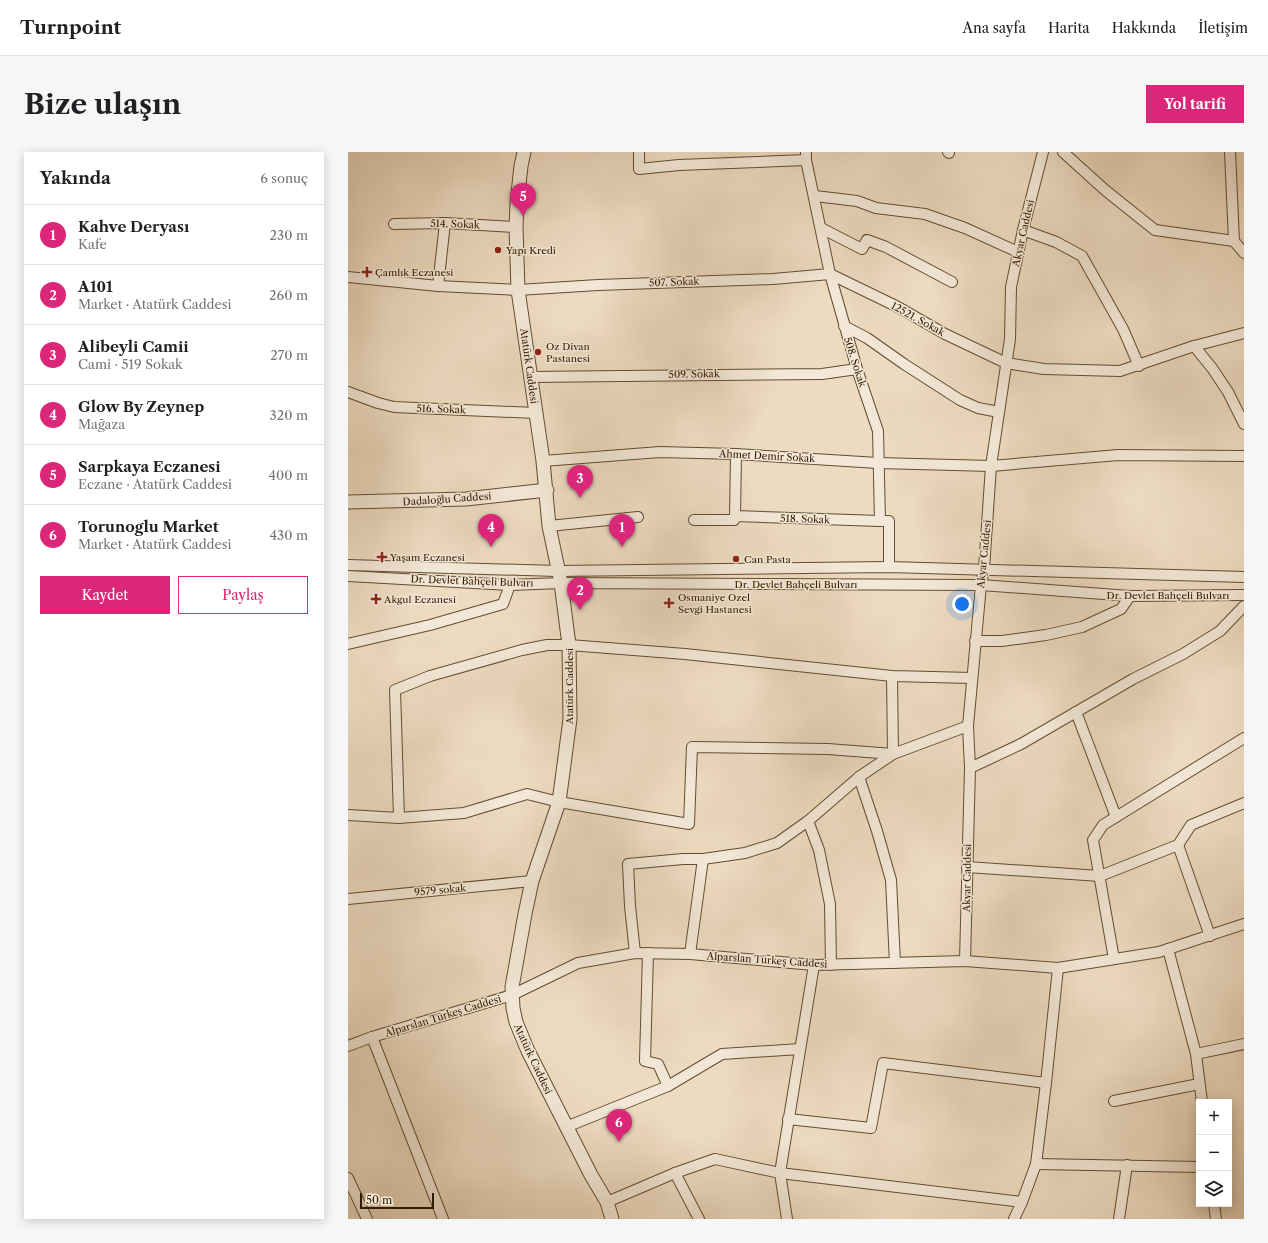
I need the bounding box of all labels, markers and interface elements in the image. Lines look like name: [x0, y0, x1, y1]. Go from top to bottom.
text: Turnpoint: [20, 16, 121, 39]
text: Ana sayfa: [963, 19, 1026, 37]
text: Harita: [1048, 19, 1090, 37]
text: Hakkında: [1112, 19, 1176, 37]
text: İletişim: [1198, 19, 1248, 37]
button: Yol tarifi: [1146, 85, 1244, 123]
text: Bize ulaşın: [24, 87, 181, 121]
text: Yakında: [40, 168, 111, 188]
text: 6 sonuç: [260, 170, 308, 186]
pin: 5: [510, 183, 536, 216]
street label: Akyar Caddesi: [1009, 198, 1037, 269]
text: Kahve Deryası: [78, 217, 189, 236]
street label: 514. Sokak: [430, 217, 481, 231]
text: 1: [50, 227, 56, 243]
text: 230 m: [270, 227, 308, 243]
text: Kafe: [78, 236, 107, 252]
place label: Yapı Kredi: [505, 244, 556, 257]
marker: Yapı Kredi: [493, 245, 503, 255]
place label: Çamlık Eczanesi: [375, 266, 453, 279]
marker: Çamlık Eczanesi: [362, 267, 372, 277]
street label: 507. Sokak: [649, 275, 701, 289]
text: A101: [78, 277, 113, 296]
text: 2: [49, 287, 57, 303]
text: 260 m: [269, 287, 308, 303]
text: Market · Atatürk Caddesi: [78, 296, 231, 312]
street label: 12521. Sokak: [889, 299, 948, 340]
street label: Atatürk Caddesi: [517, 326, 541, 405]
street label: 508. Sokak: [841, 335, 870, 390]
text: Alibeyli Camii: [78, 337, 189, 356]
place label: Oz Divan Pastanesi: [546, 340, 591, 365]
text: 3: [49, 347, 57, 363]
text: 270 m: [270, 347, 308, 363]
marker: Oz Divan Pastanesi: [533, 347, 543, 357]
text: Cami · 519 Sokak: [78, 356, 183, 372]
street label: 509. Sokak: [668, 367, 721, 381]
text: Glow By Zeynep: [78, 397, 204, 416]
street label: 516. Sokak: [416, 402, 467, 416]
text: 4: [49, 407, 57, 423]
text: 320 m: [270, 407, 308, 423]
text: Mağaza: [78, 416, 125, 432]
street label: Ahmet Demir Sokak: [718, 447, 817, 465]
text: Sarpkaya Eczanesi: [78, 457, 221, 476]
pin: 3: [567, 465, 593, 498]
text: 5: [49, 467, 57, 483]
text: 400 m: [268, 467, 308, 483]
text: Eczane · Atatürk Caddesi: [78, 476, 232, 492]
street label: Dadaloğlu Caddesi: [402, 489, 492, 509]
street label: 518. Sokak: [780, 512, 831, 526]
pin: 4: [478, 514, 504, 547]
pin: 1: [609, 514, 635, 547]
text: Torunoglu Market: [78, 517, 219, 536]
street label: Akyar Caddesi: [974, 519, 994, 590]
text: 6: [49, 527, 57, 543]
text: 430 m: [270, 527, 308, 543]
text: Market · Atatürk Caddesi: [78, 536, 231, 552]
place label: Yaşam Eczanesi: [389, 551, 465, 564]
marker: Yaşam Eczanesi: [377, 552, 387, 562]
place label: Can Pasta: [744, 553, 791, 566]
marker: Can Pasta: [731, 554, 741, 564]
street label: Dr. Devlet Bahçeli Bulvarı: [410, 572, 534, 590]
button: Kaydet: [40, 576, 170, 614]
button: Paylaş: [178, 576, 308, 614]
pin: 2: [567, 577, 593, 610]
street label: Dr. Devlet Bahçeli Bulvarı: [735, 578, 857, 591]
street label: Dr. Devlet Bahçeli Bulvarı: [1107, 589, 1229, 602]
place label: Osmaniye Ozel Sevgi Hastanesi: [678, 591, 752, 616]
place label: Akgul Eczanesi: [383, 593, 456, 606]
marker: Akgul Eczanesi: [371, 594, 381, 604]
your location: [952, 594, 972, 614]
marker: Osmaniye Ozel Sevgi Hastanesi: [663, 597, 675, 609]
street label: Atatürk Caddesi: [563, 648, 576, 725]
street label: Akyar Caddesi: [960, 844, 974, 913]
street label: 9579 sokak: [414, 881, 468, 899]
street label: Alparslan Türkeş Caddesi: [705, 949, 828, 971]
street label: Alparslan Türkeş Caddesi: [382, 992, 503, 1040]
street label: Atatürk Caddesi: [511, 1021, 555, 1096]
map controls: [1196, 1099, 1232, 1207]
button: +: [1196, 1099, 1232, 1135]
pin: 6: [606, 1109, 632, 1142]
button: −: [1196, 1135, 1232, 1171]
button: layers: [1196, 1171, 1232, 1207]
scale bar: [360, 1191, 434, 1210]
text: 50 m: [366, 1193, 392, 1207]

